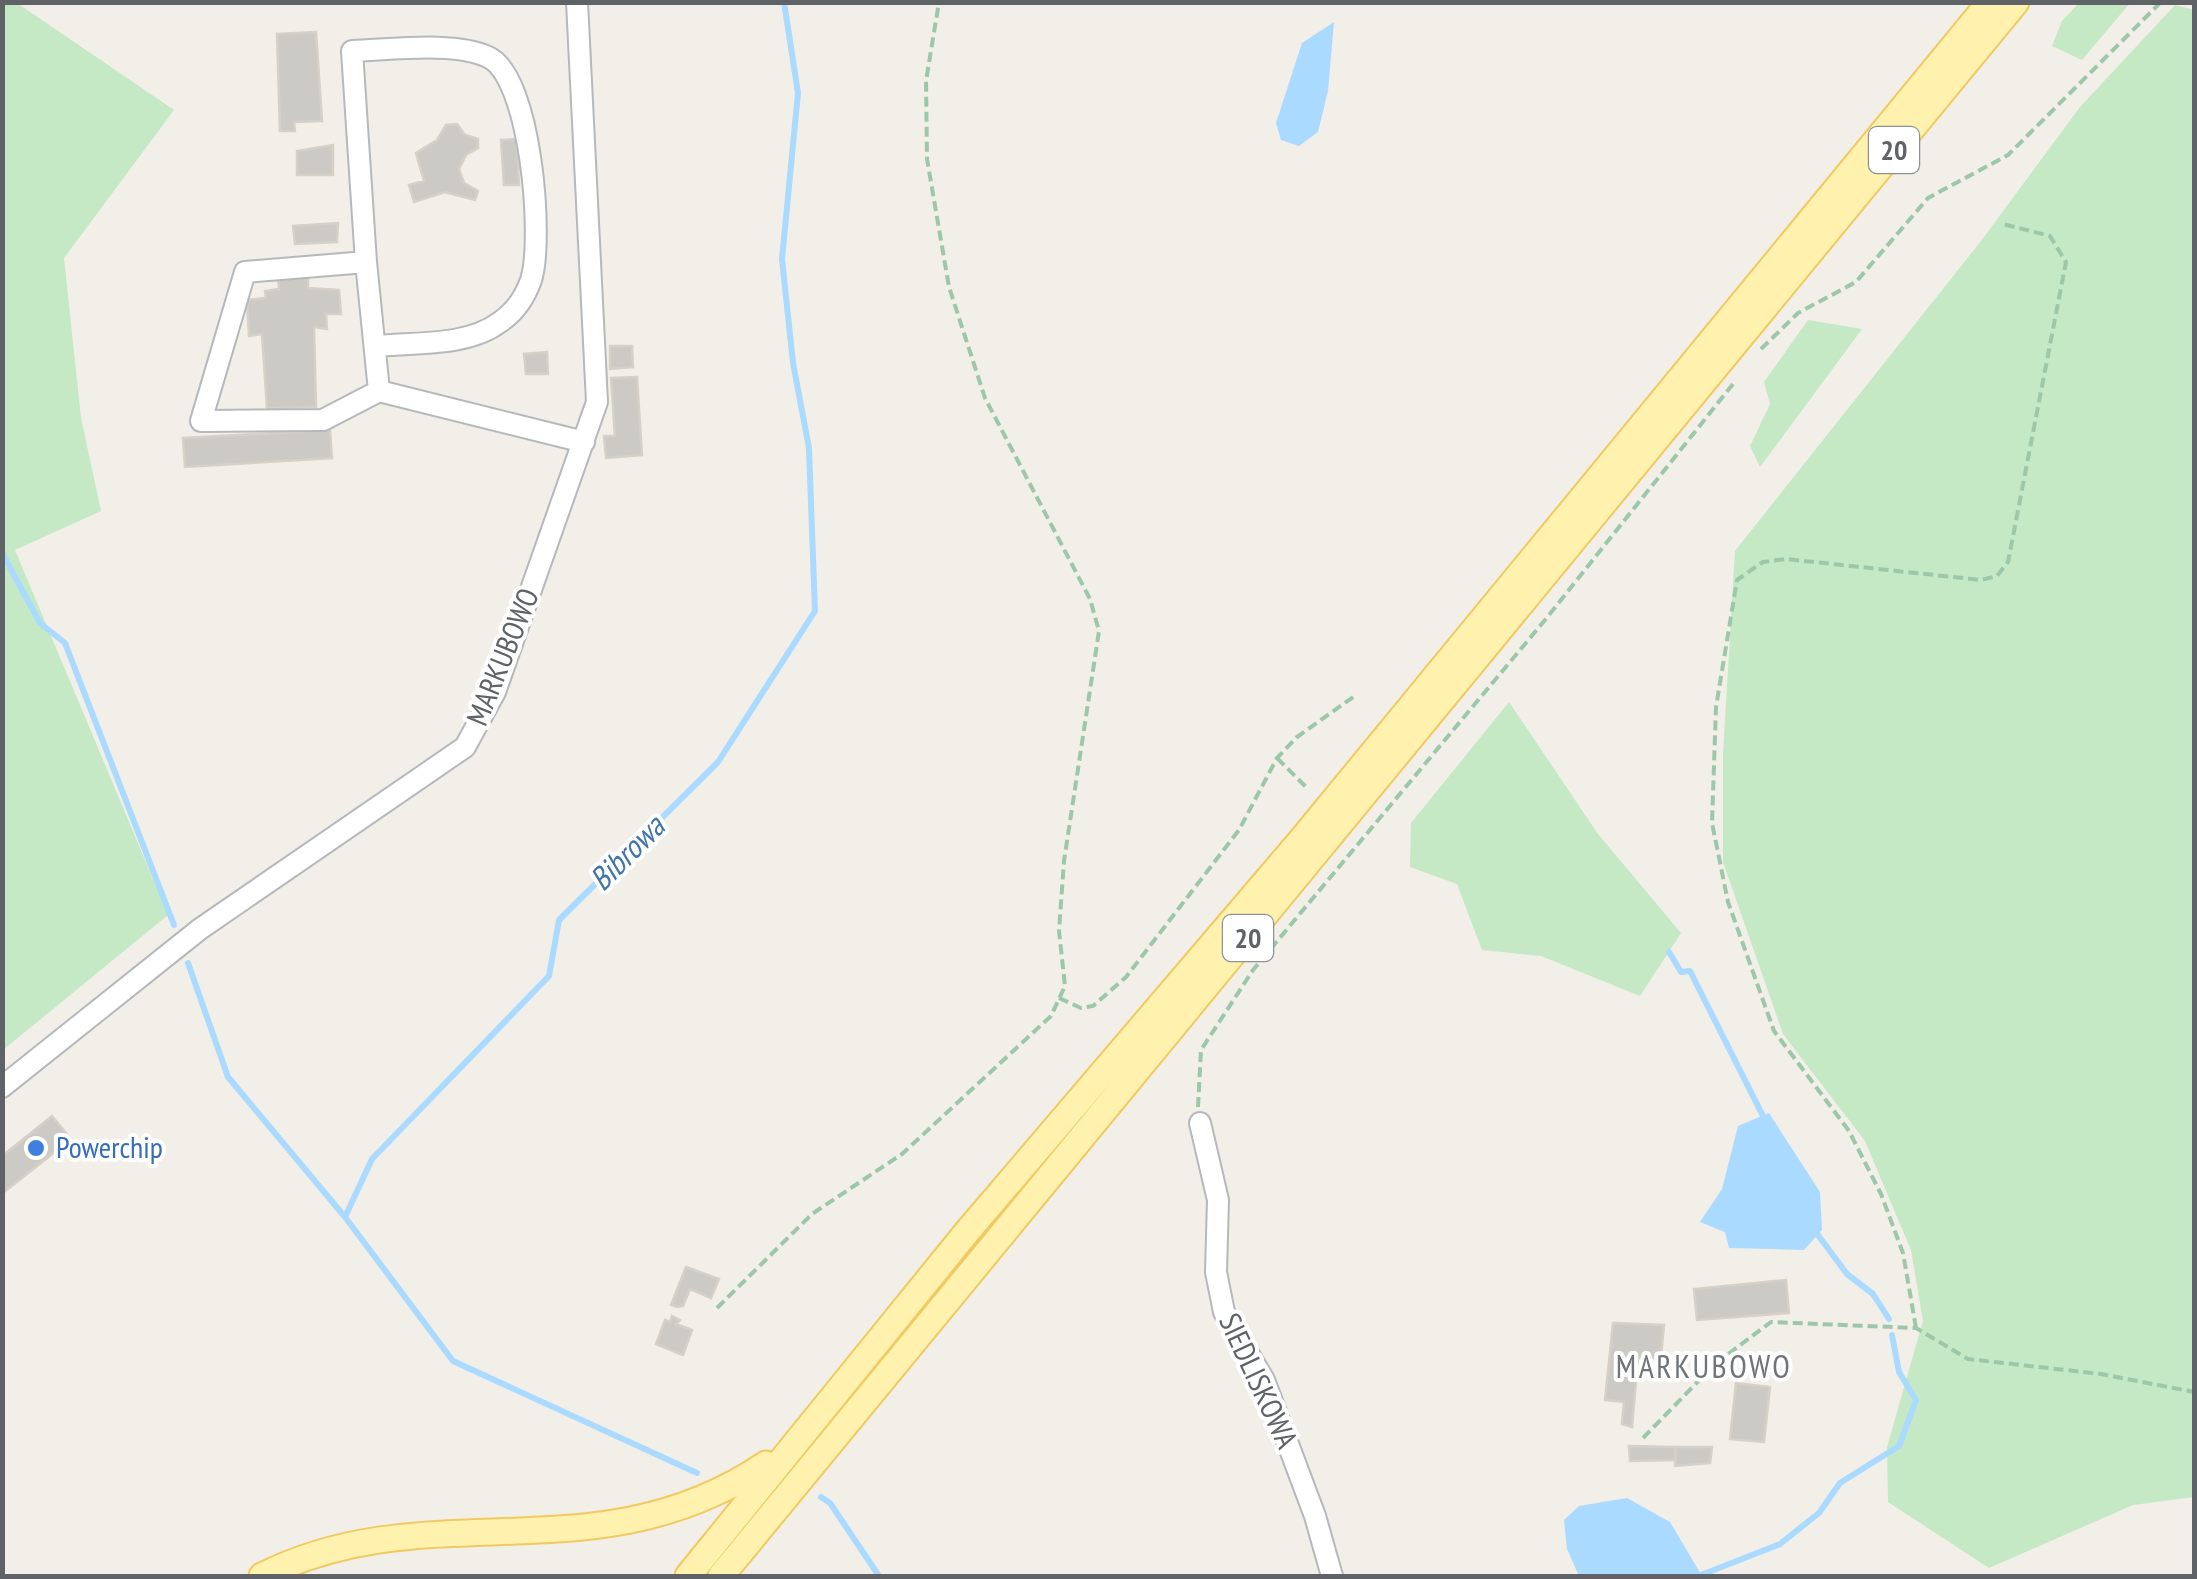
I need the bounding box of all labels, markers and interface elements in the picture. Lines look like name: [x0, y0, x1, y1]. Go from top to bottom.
road number: 20: [1869, 127, 1919, 173]
street label: MARKUBOWO: [456, 582, 547, 731]
water label: Bibrowa: [580, 804, 674, 899]
road number: 20: [1223, 915, 1273, 961]
place label: Powerchip: [56, 1127, 163, 1166]
marker: Powerchip: [25, 1137, 47, 1159]
street label: SIEDLISKOWA: [1211, 1307, 1308, 1455]
district label: MARKUBOWO: [1616, 1345, 1792, 1387]

